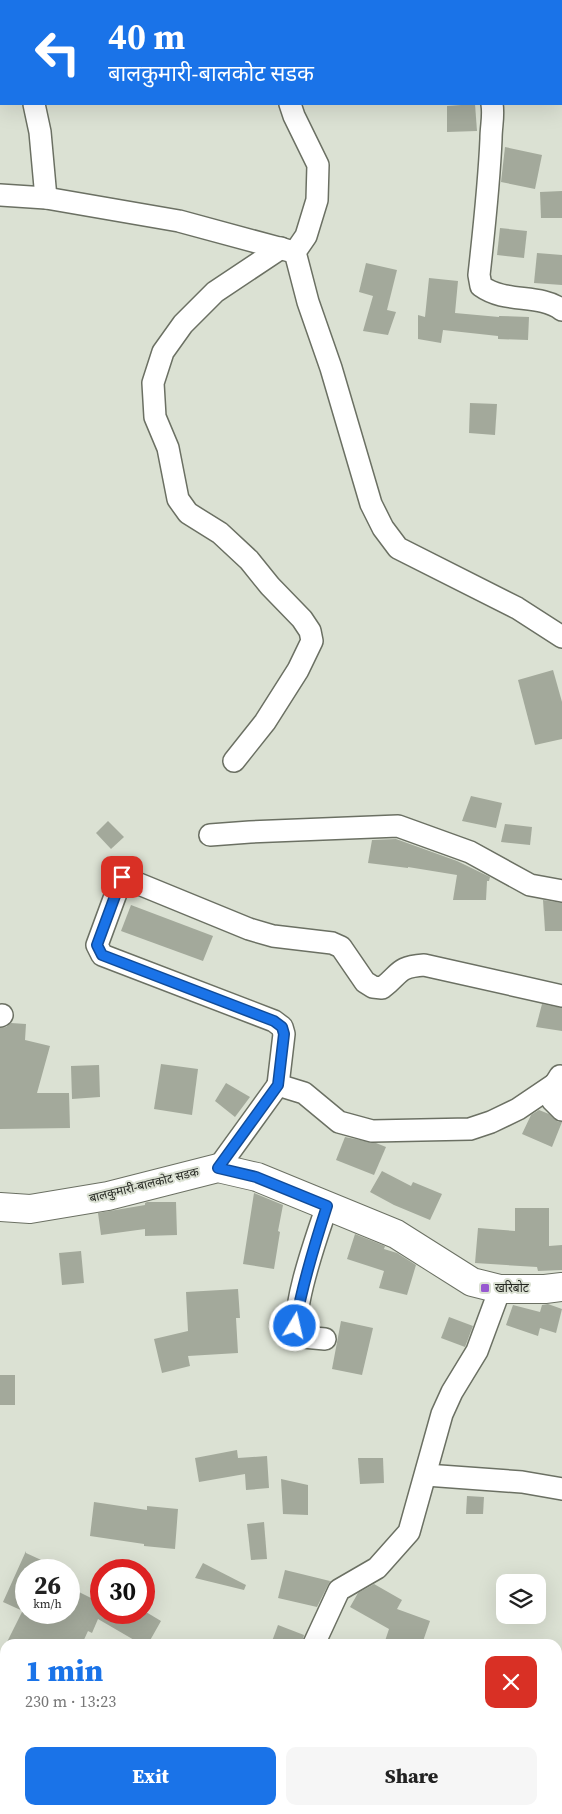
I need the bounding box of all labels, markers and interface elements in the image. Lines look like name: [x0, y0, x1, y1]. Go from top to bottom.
text: 40 m: [108, 13, 185, 61]
icon: left: [25, 20, 90, 85]
text: बालकुमारी-बालकोट सडक: [108, 58, 314, 88]
pin: [101, 856, 143, 898]
icon: arrive: [108, 863, 136, 891]
street label: बालकुमारी-बालकोट सडक: [88, 1163, 201, 1206]
place label: खरिबोट: [495, 1280, 530, 1296]
marker: खरिबोट: [479, 1282, 491, 1294]
position arrow: [268, 1299, 320, 1351]
speed limit sign: 30: [90, 1559, 155, 1624]
text: 26: [34, 1568, 61, 1602]
map controls: [496, 1574, 546, 1624]
button: layers: [496, 1574, 546, 1624]
text: km/h: [33, 1596, 62, 1612]
text: 1 min: [25, 1650, 103, 1691]
button: close: [485, 1656, 537, 1708]
text: 230 m · 13:23: [25, 1690, 116, 1712]
button: Exit: [25, 1747, 276, 1805]
button: Share: [286, 1747, 537, 1805]

